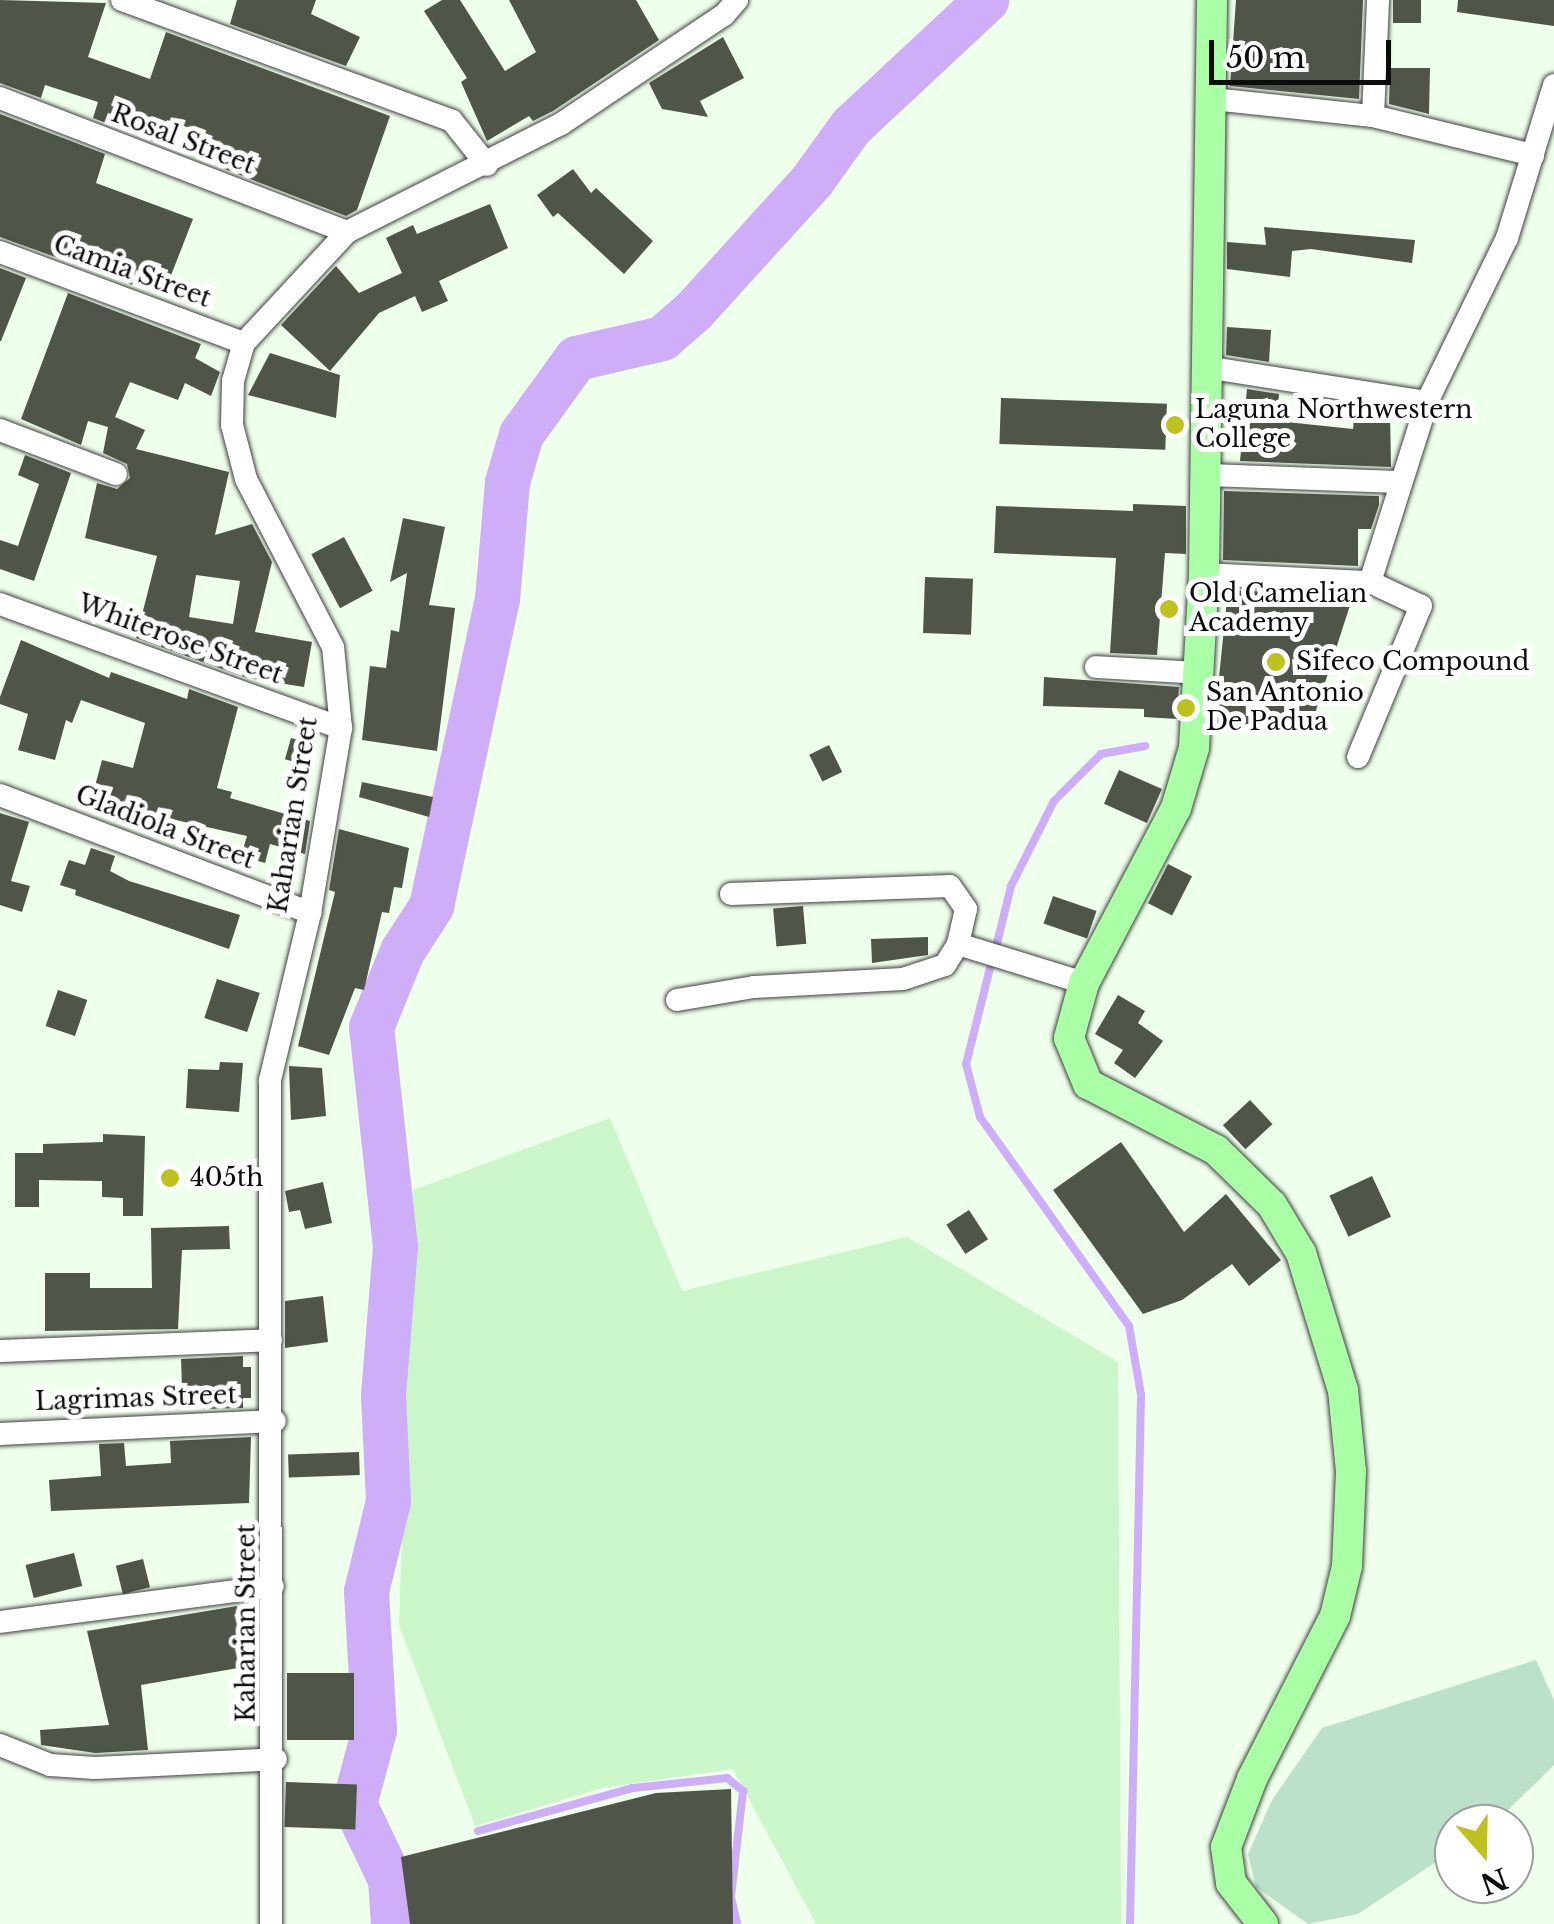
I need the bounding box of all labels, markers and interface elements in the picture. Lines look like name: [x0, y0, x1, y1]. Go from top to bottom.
scale bar: [1214, 20, 1396, 82]
text: 50 m: [1226, 39, 1305, 76]
street label: Rosal Street: [107, 99, 259, 181]
street label: Camia Street: [49, 230, 215, 314]
place label: Laguna Northwestern College: [1195, 396, 1473, 455]
marker: Laguna Northwestern College: [1164, 414, 1186, 436]
place label: Old Camelian Academy: [1189, 580, 1367, 639]
street label: Whiterose Street: [74, 589, 286, 691]
marker: Old Camelian Academy: [1158, 598, 1180, 620]
place label: Sifeco Compound: [1296, 647, 1529, 677]
marker: Sifeco Compound: [1265, 651, 1287, 673]
place label: San Antonio De Padua: [1206, 679, 1365, 738]
marker: San Antonio De Padua: [1175, 697, 1197, 719]
street label: Kaharian Street: [264, 715, 324, 915]
street label: Gladiola Street: [71, 780, 259, 876]
place label: 405th: [190, 1163, 263, 1193]
marker: 405th: [159, 1167, 181, 1189]
street label: Lagrimas Street: [35, 1380, 237, 1418]
street label: Kaharian Street: [232, 1524, 262, 1722]
north arrow: [1434, 1804, 1534, 1904]
text: N: [1475, 1860, 1512, 1902]

